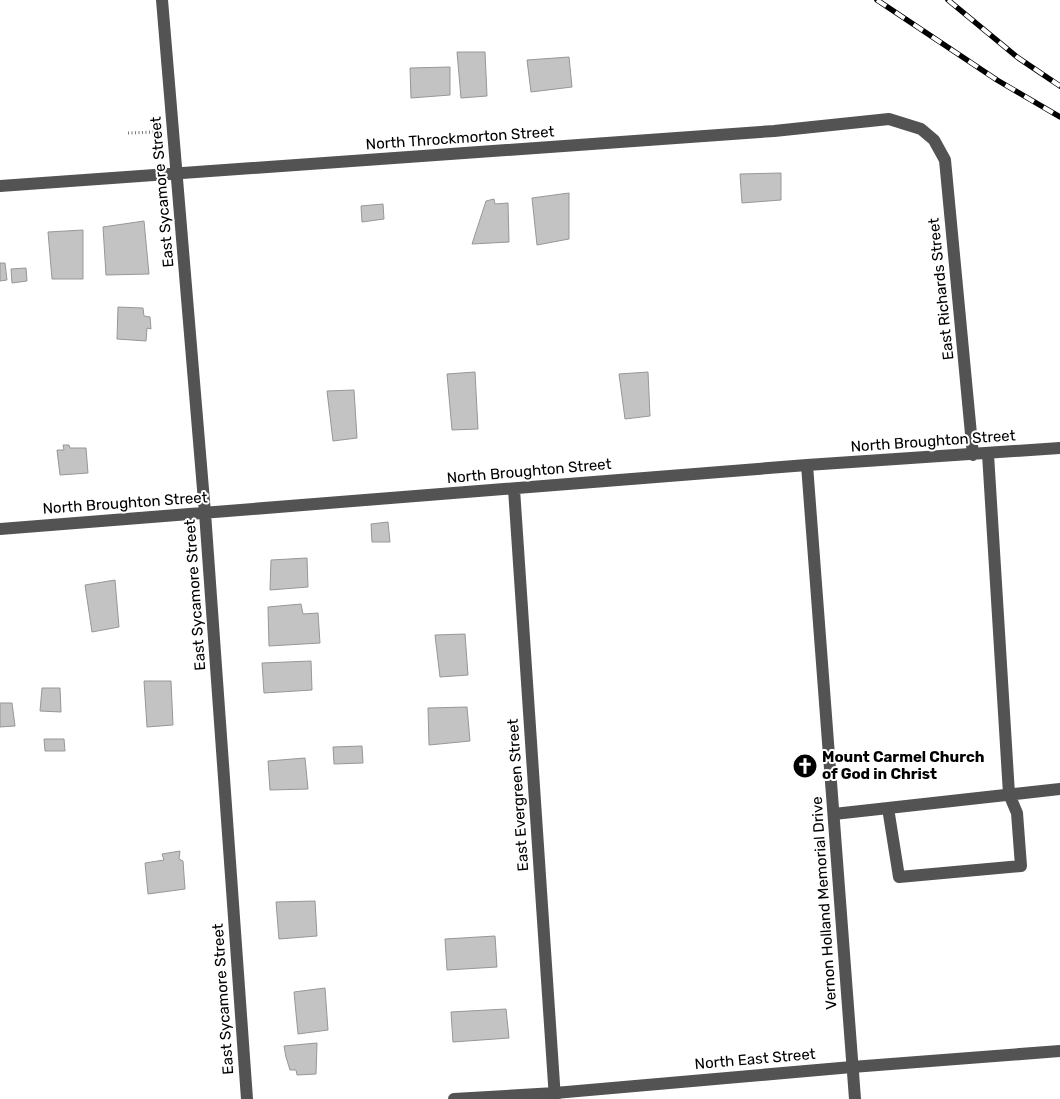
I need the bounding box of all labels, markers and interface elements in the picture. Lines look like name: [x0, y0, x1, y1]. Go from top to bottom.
street label: East Sycamore Street: [146, 116, 178, 268]
street label: North Throckmorton Street: [365, 122, 555, 154]
street label: East Richards Street: [925, 217, 957, 361]
street label: North Broughton Street: [850, 426, 1016, 456]
street label: North Broughton Street: [446, 455, 612, 487]
street label: North Broughton Street: [42, 488, 208, 518]
street label: East Sycamore Street: [181, 519, 209, 671]
street label: East Evergreen Street: [504, 718, 532, 872]
place label: Mount Carmel Church of God in Christ: [822, 748, 985, 783]
church icon: Mount Carmel Church of God in Christ: [792, 753, 818, 779]
street label: Vernon Holland Memorial Drive: [808, 796, 840, 1010]
street label: East Sycamore Street: [209, 923, 237, 1075]
street label: North East Street: [694, 1045, 816, 1073]

